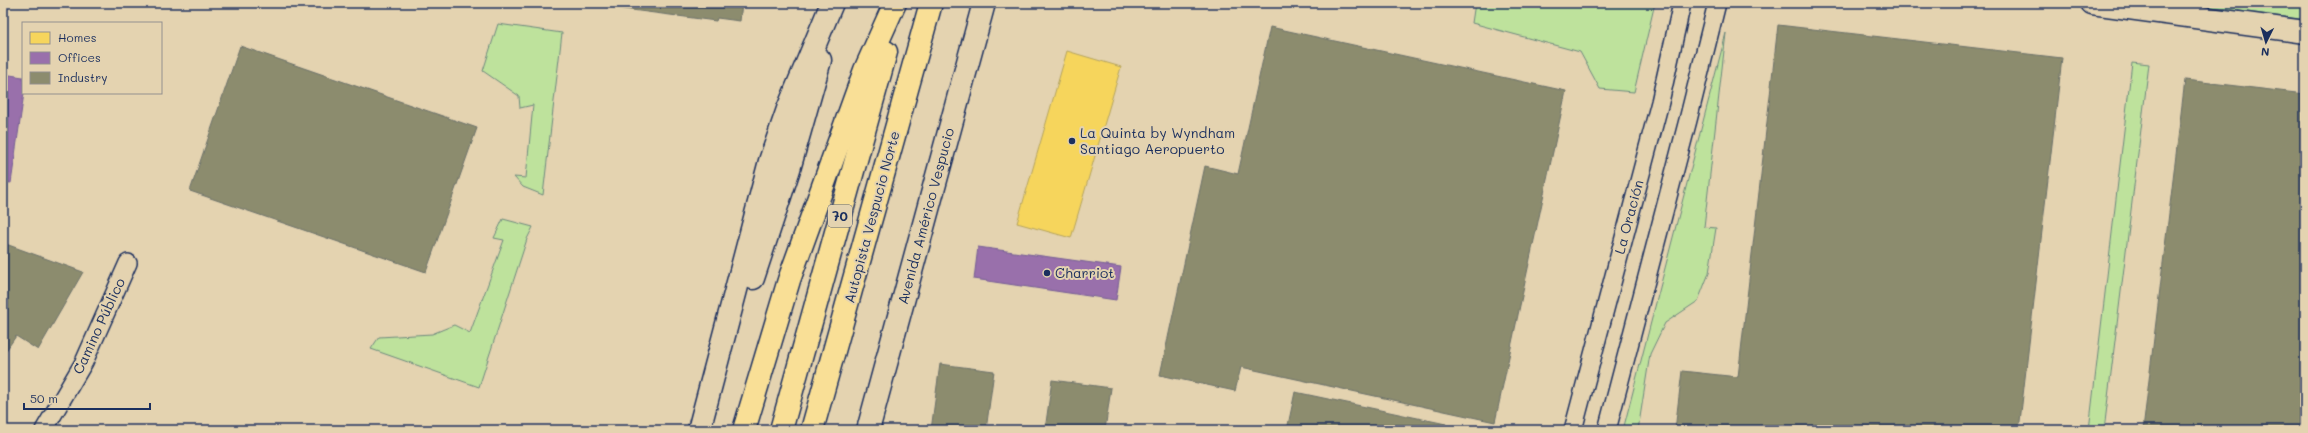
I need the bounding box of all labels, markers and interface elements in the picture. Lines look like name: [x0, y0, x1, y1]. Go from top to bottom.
legend: [22, 22, 162, 94]
north arrow: [2246, 22, 2286, 62]
text: Homes: [58, 29, 97, 45]
text: N: [2260, 45, 2270, 60]
text: Offices: [58, 49, 101, 65]
text: Industry: [58, 69, 107, 85]
place label: La Quinta by Wyndham Santiago Aeropuerto: [1080, 123, 1235, 158]
street label: Avenida Américo Vespucio: [893, 126, 958, 306]
street label: Autopista Vespucio Norte: [839, 129, 904, 305]
marker: La Quinta by Wyndham Santiago Aeropuerto: [1067, 136, 1077, 146]
street label: La Oración: [1610, 178, 1648, 256]
road number: 70: [828, 205, 852, 227]
place label: Charriot: [1055, 263, 1114, 282]
marker: Charriot: [1042, 268, 1052, 278]
street label: Camino Público: [68, 275, 129, 377]
scale bar: [24, 385, 150, 411]
text: 50 m: [30, 390, 58, 406]

